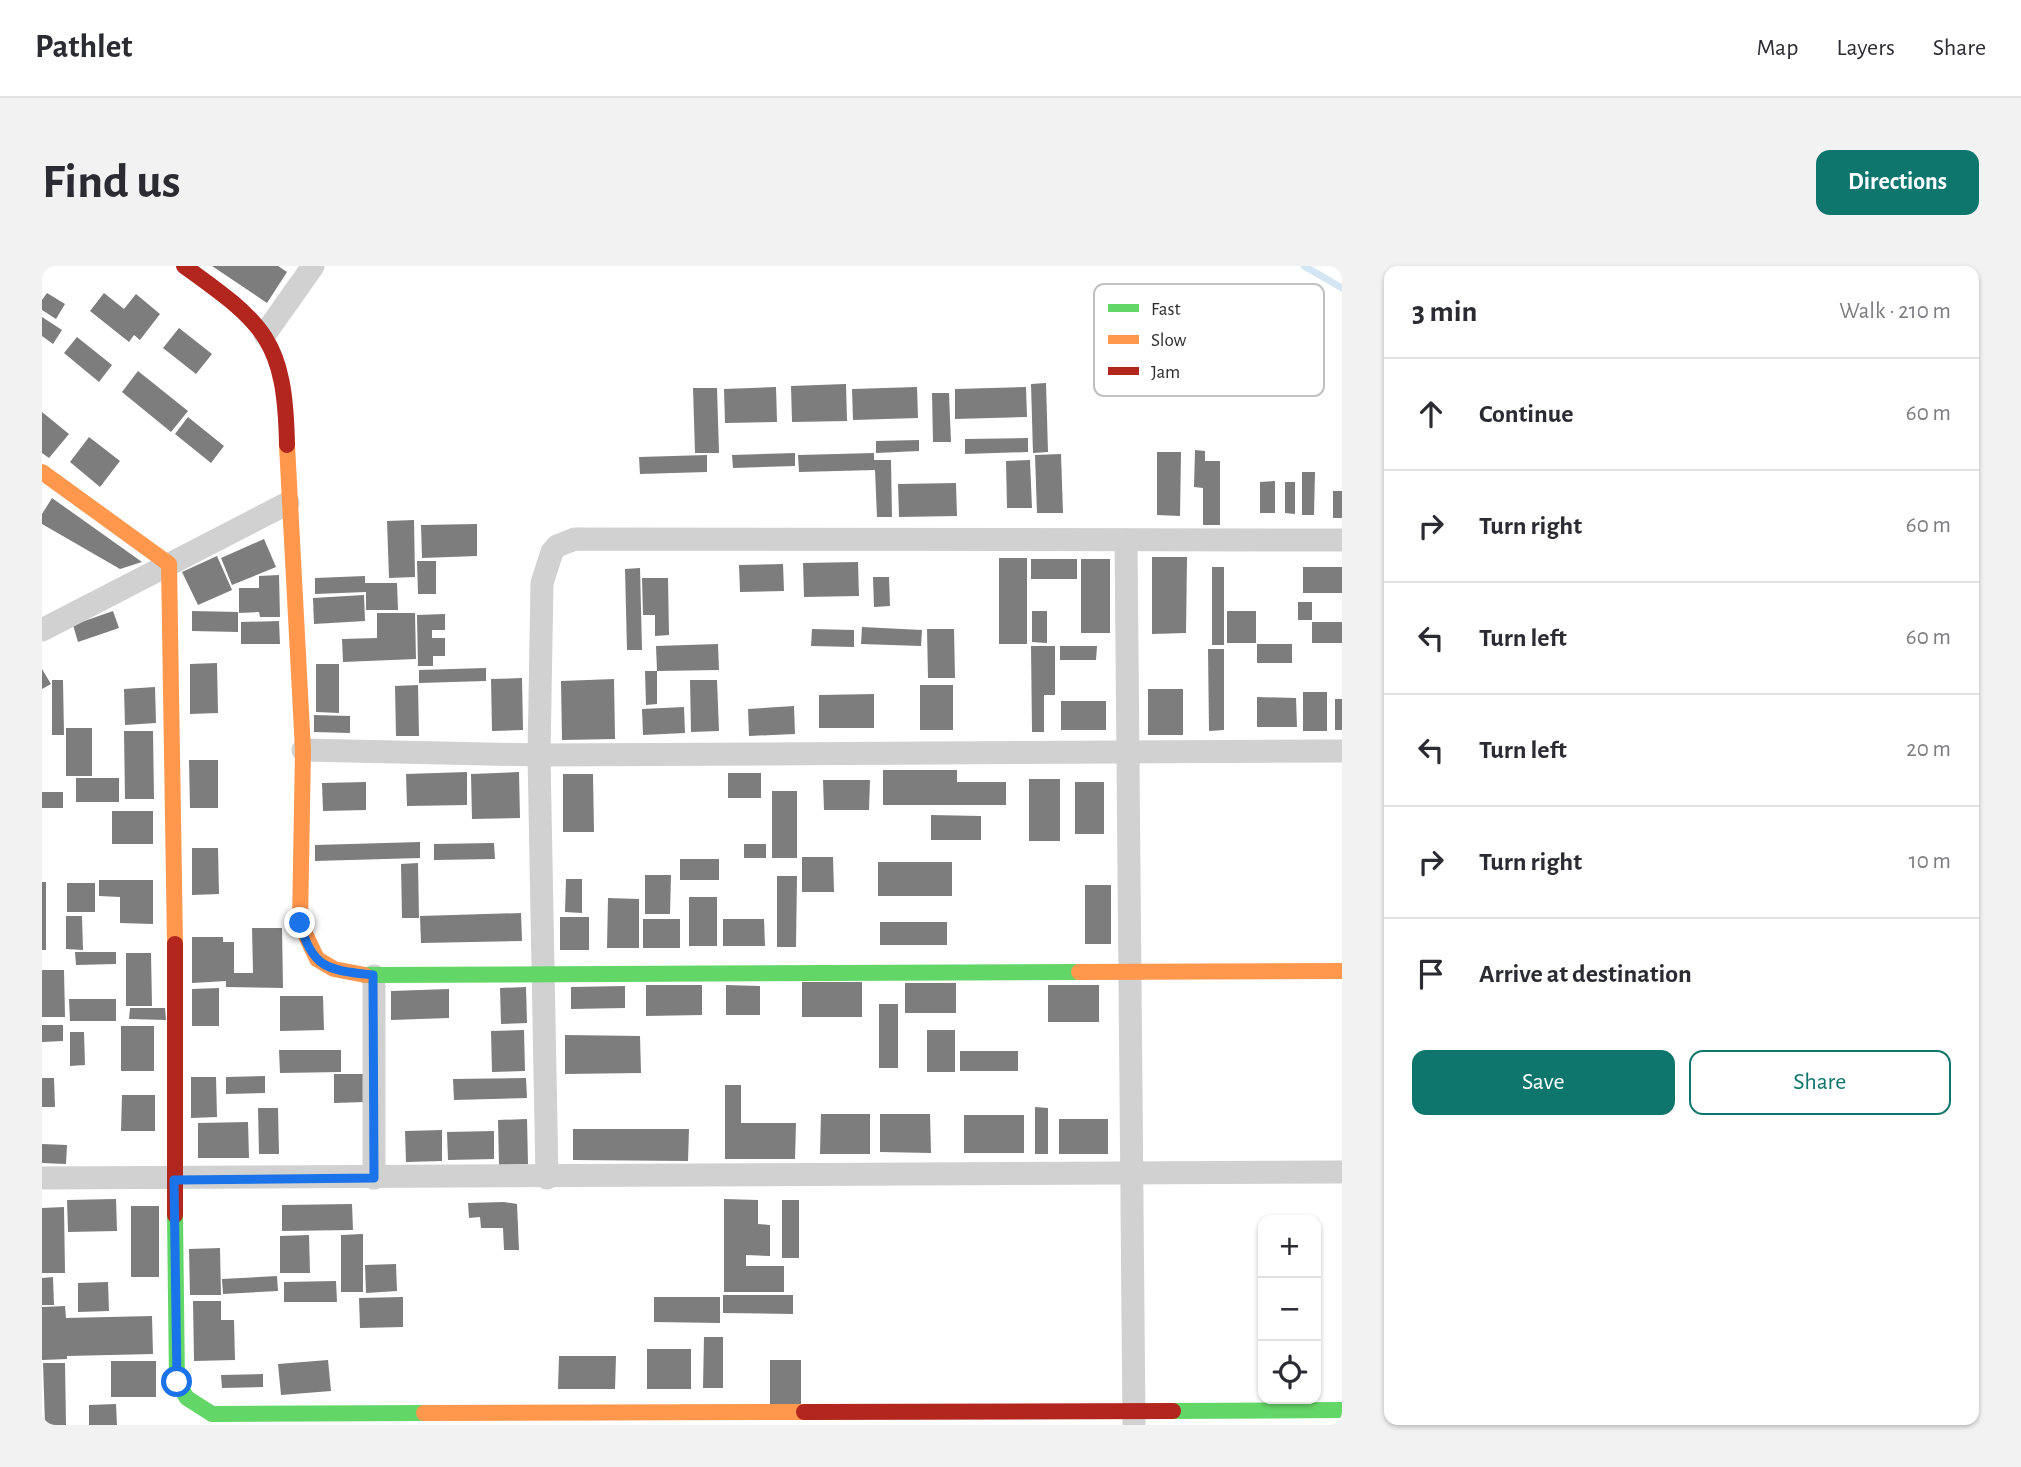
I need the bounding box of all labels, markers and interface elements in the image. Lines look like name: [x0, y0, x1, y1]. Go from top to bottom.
text: Pathlet: [35, 31, 133, 64]
text: Map: [1756, 36, 1798, 60]
text: Layers: [1836, 36, 1895, 60]
text: Share: [1933, 36, 1986, 60]
button: Directions: [1816, 150, 1979, 215]
text: Find us: [42, 158, 181, 207]
legend: [1094, 284, 1324, 396]
text: 3 min: [1412, 297, 1477, 327]
text: Fast: [1151, 300, 1181, 319]
text: Walk · 210 m: [1839, 300, 1951, 323]
text: Slow: [1151, 331, 1187, 350]
text: Jam: [1151, 363, 1180, 382]
icon: ahead: [1412, 395, 1450, 433]
text: Continue: [1479, 401, 1574, 427]
text: 60 m: [1906, 402, 1951, 425]
icon: right: [1412, 507, 1450, 545]
text: Turn right: [1479, 513, 1582, 539]
text: 60 m: [1906, 514, 1951, 537]
icon: left: [1412, 619, 1450, 657]
text: Turn left: [1479, 625, 1567, 651]
text: 60 m: [1906, 626, 1951, 649]
icon: left: [1412, 731, 1450, 769]
text: Turn left: [1479, 737, 1567, 763]
text: 20 m: [1906, 738, 1951, 761]
icon: right: [1412, 843, 1450, 881]
text: Turn right: [1479, 849, 1582, 875]
text: 10 m: [1909, 850, 1951, 873]
route end: [284, 907, 315, 938]
icon: arrive: [1412, 955, 1450, 993]
text: Arrive at destination: [1479, 961, 1692, 987]
button: Save: [1412, 1050, 1675, 1115]
button: Share: [1689, 1050, 1951, 1115]
map controls: [1258, 1215, 1321, 1404]
button: +: [1258, 1215, 1321, 1278]
button: −: [1258, 1278, 1321, 1341]
button: locate: [1258, 1341, 1321, 1404]
route start: [161, 1366, 192, 1397]

